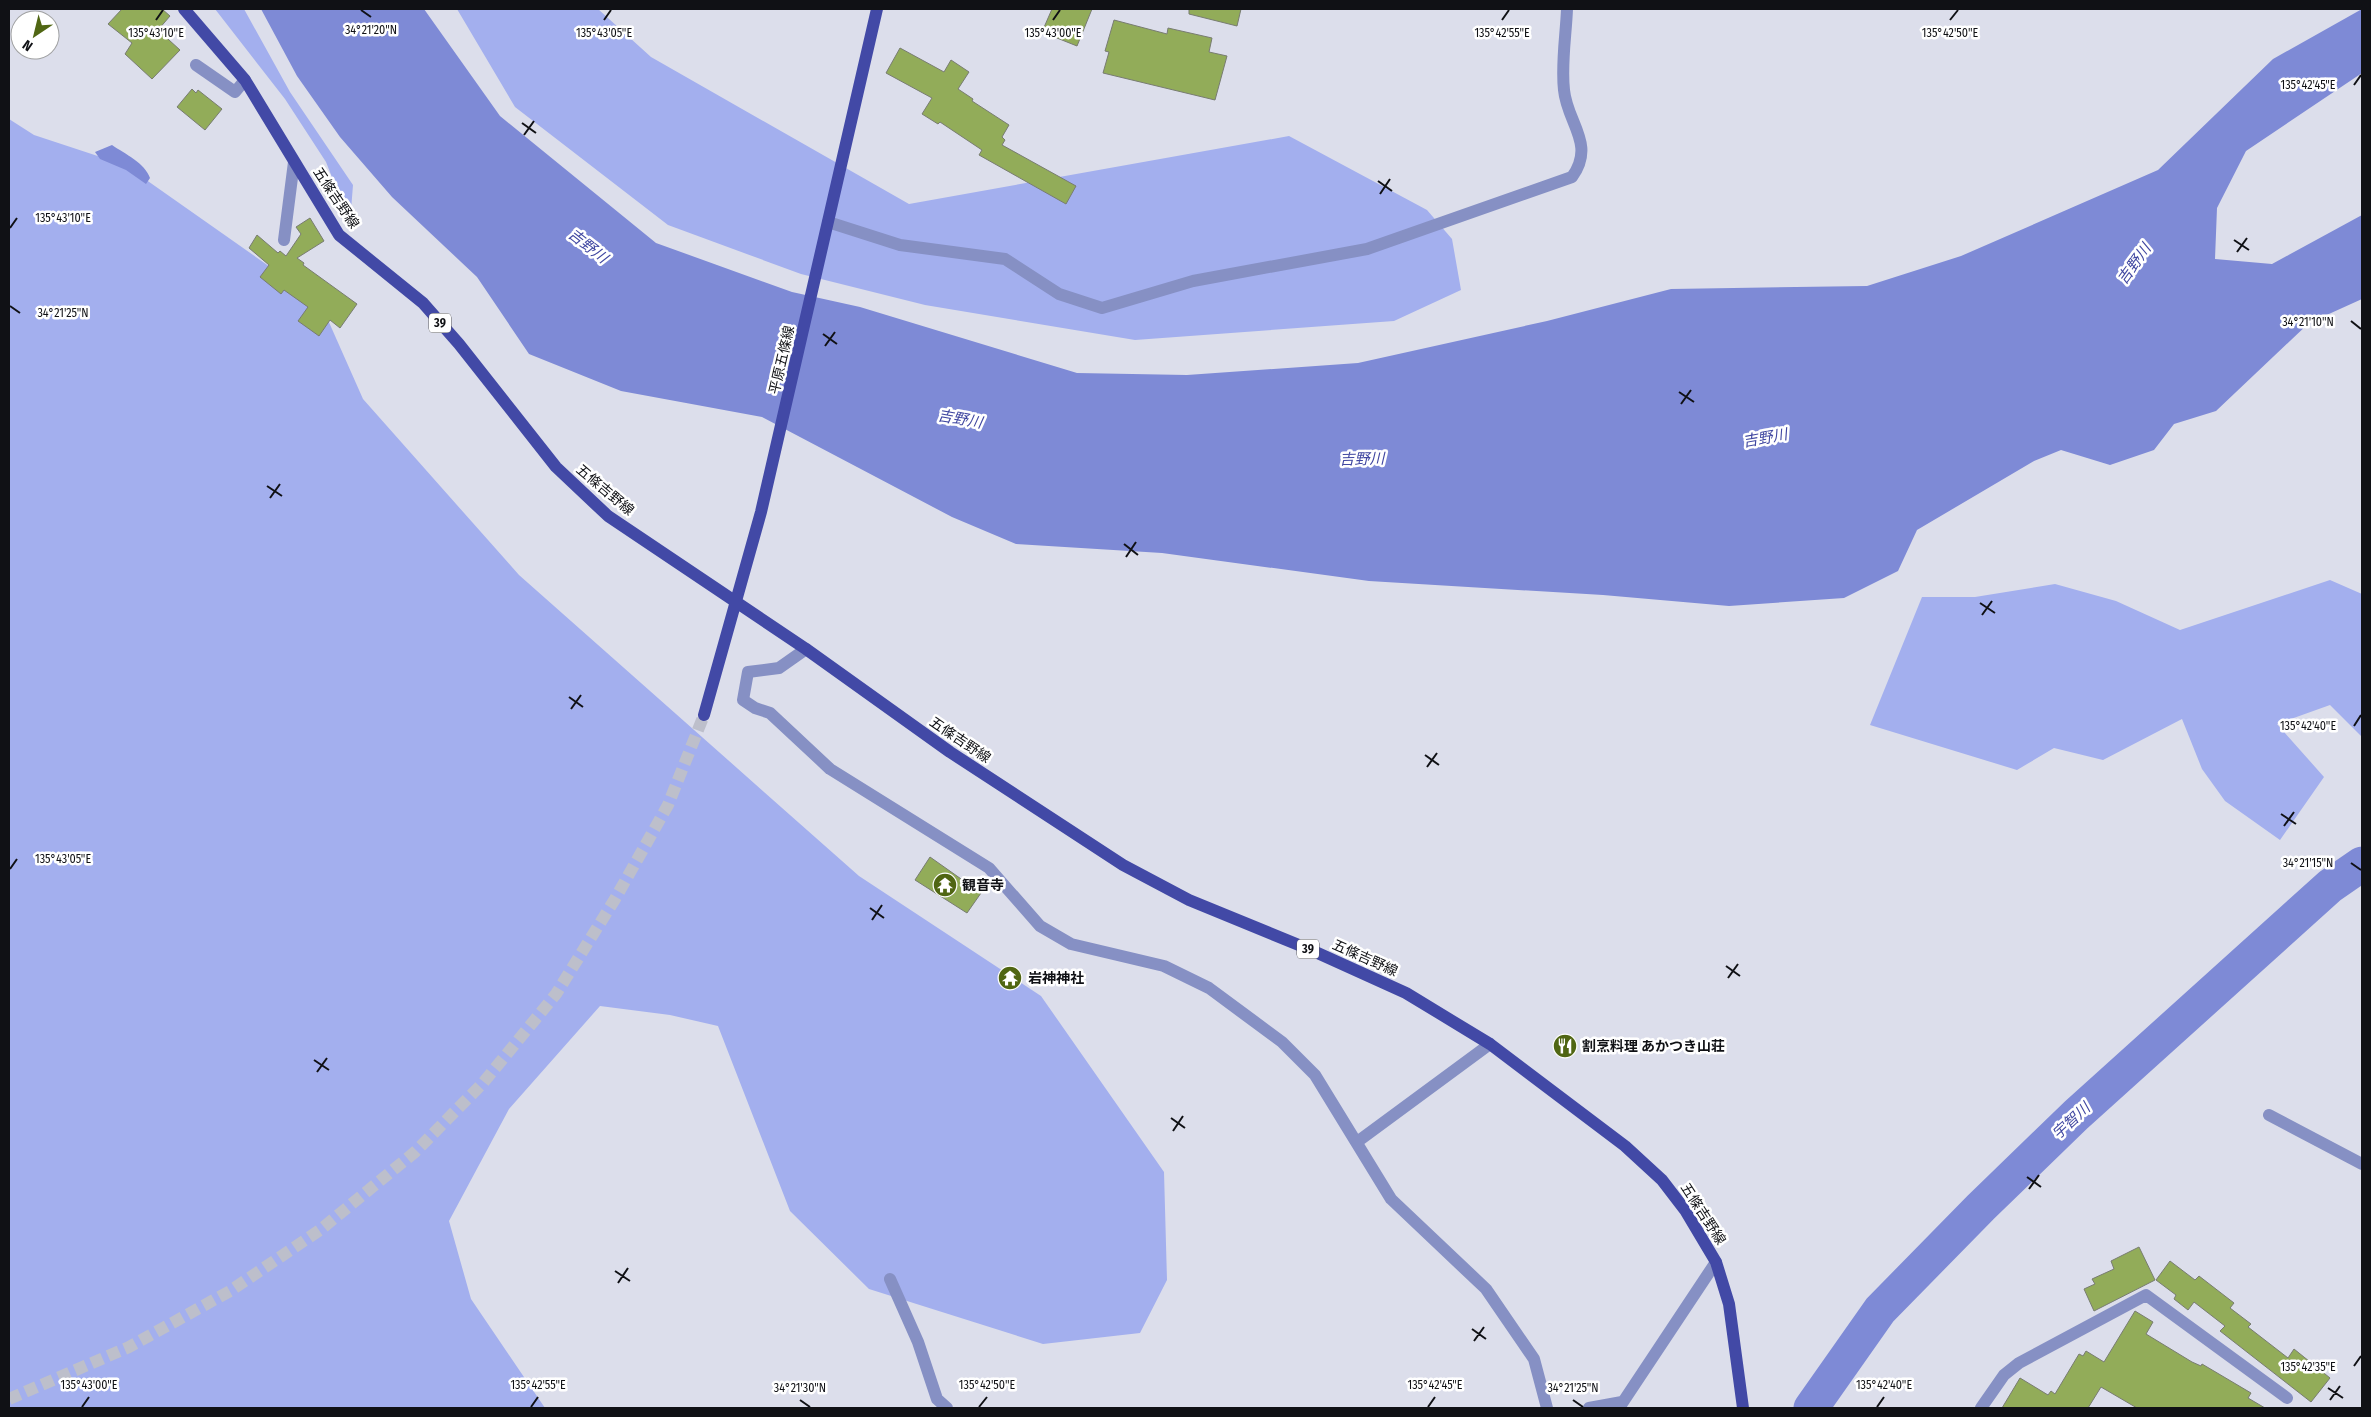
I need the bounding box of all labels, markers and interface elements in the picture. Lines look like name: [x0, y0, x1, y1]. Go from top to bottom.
north arrow: [10, 10, 60, 60]
text: 34°21'20"N: [345, 23, 397, 37]
text: 135°43'10"E: [128, 26, 184, 40]
text: 135°43'05"E: [576, 26, 632, 40]
text: 135°43'00"E: [1024, 26, 1082, 40]
text: 135°42'55"E: [1474, 26, 1530, 40]
text: 135°42'50"E: [1922, 26, 1979, 40]
text: N: [20, 36, 36, 55]
text: 135°42'45"E: [2281, 78, 2336, 92]
street label: 五條吉野線: [309, 164, 363, 232]
text: 135°43'10"E: [35, 211, 91, 225]
water label: 吉野川: [565, 225, 613, 268]
water label: 吉野川: [2113, 239, 2156, 287]
text: 34°21'25"N: [37, 306, 89, 320]
road number: 39: [429, 314, 451, 332]
text: 34°21'10"N: [2282, 315, 2334, 329]
street label: 平原五條線: [766, 324, 798, 396]
water label: 吉野川: [936, 406, 986, 432]
water label: 吉野川: [1741, 425, 1791, 451]
water label: 吉野川: [1339, 450, 1387, 468]
street label: 五條吉野線: [573, 461, 637, 519]
street label: 五條吉野線: [926, 713, 994, 767]
text: 135°42'40"E: [2280, 719, 2336, 733]
text: 135°43'05"E: [35, 852, 91, 866]
text: 34°21'15"N: [2283, 856, 2333, 870]
temple icon: 観音寺: [932, 872, 958, 898]
place label: 観音寺: [962, 877, 1004, 894]
street label: 五條吉野線: [1330, 936, 1400, 980]
road number: 39: [1297, 940, 1319, 959]
temple icon: 岩神神社: [997, 965, 1023, 991]
place label: 岩神神社: [1028, 970, 1084, 987]
restaurant icon: 割烹料理 あかつき山荘: [1552, 1033, 1578, 1059]
place label: 割烹料理 あかつき山荘: [1582, 1038, 1725, 1055]
water label: 宇智川: [2048, 1098, 2095, 1143]
street label: 五條吉野線: [1677, 1180, 1729, 1248]
text: 135°42'35"E: [2280, 1360, 2336, 1374]
text: 135°43'00"E: [60, 1378, 118, 1392]
text: 135°42'55"E: [510, 1378, 566, 1392]
text: 135°42'50"E: [959, 1378, 1016, 1392]
text: 135°42'45"E: [1408, 1378, 1463, 1392]
text: 135°42'40"E: [1856, 1378, 1912, 1392]
text: 34°21'30"N: [774, 1381, 826, 1395]
text: 34°21'25"N: [1547, 1381, 1599, 1395]

